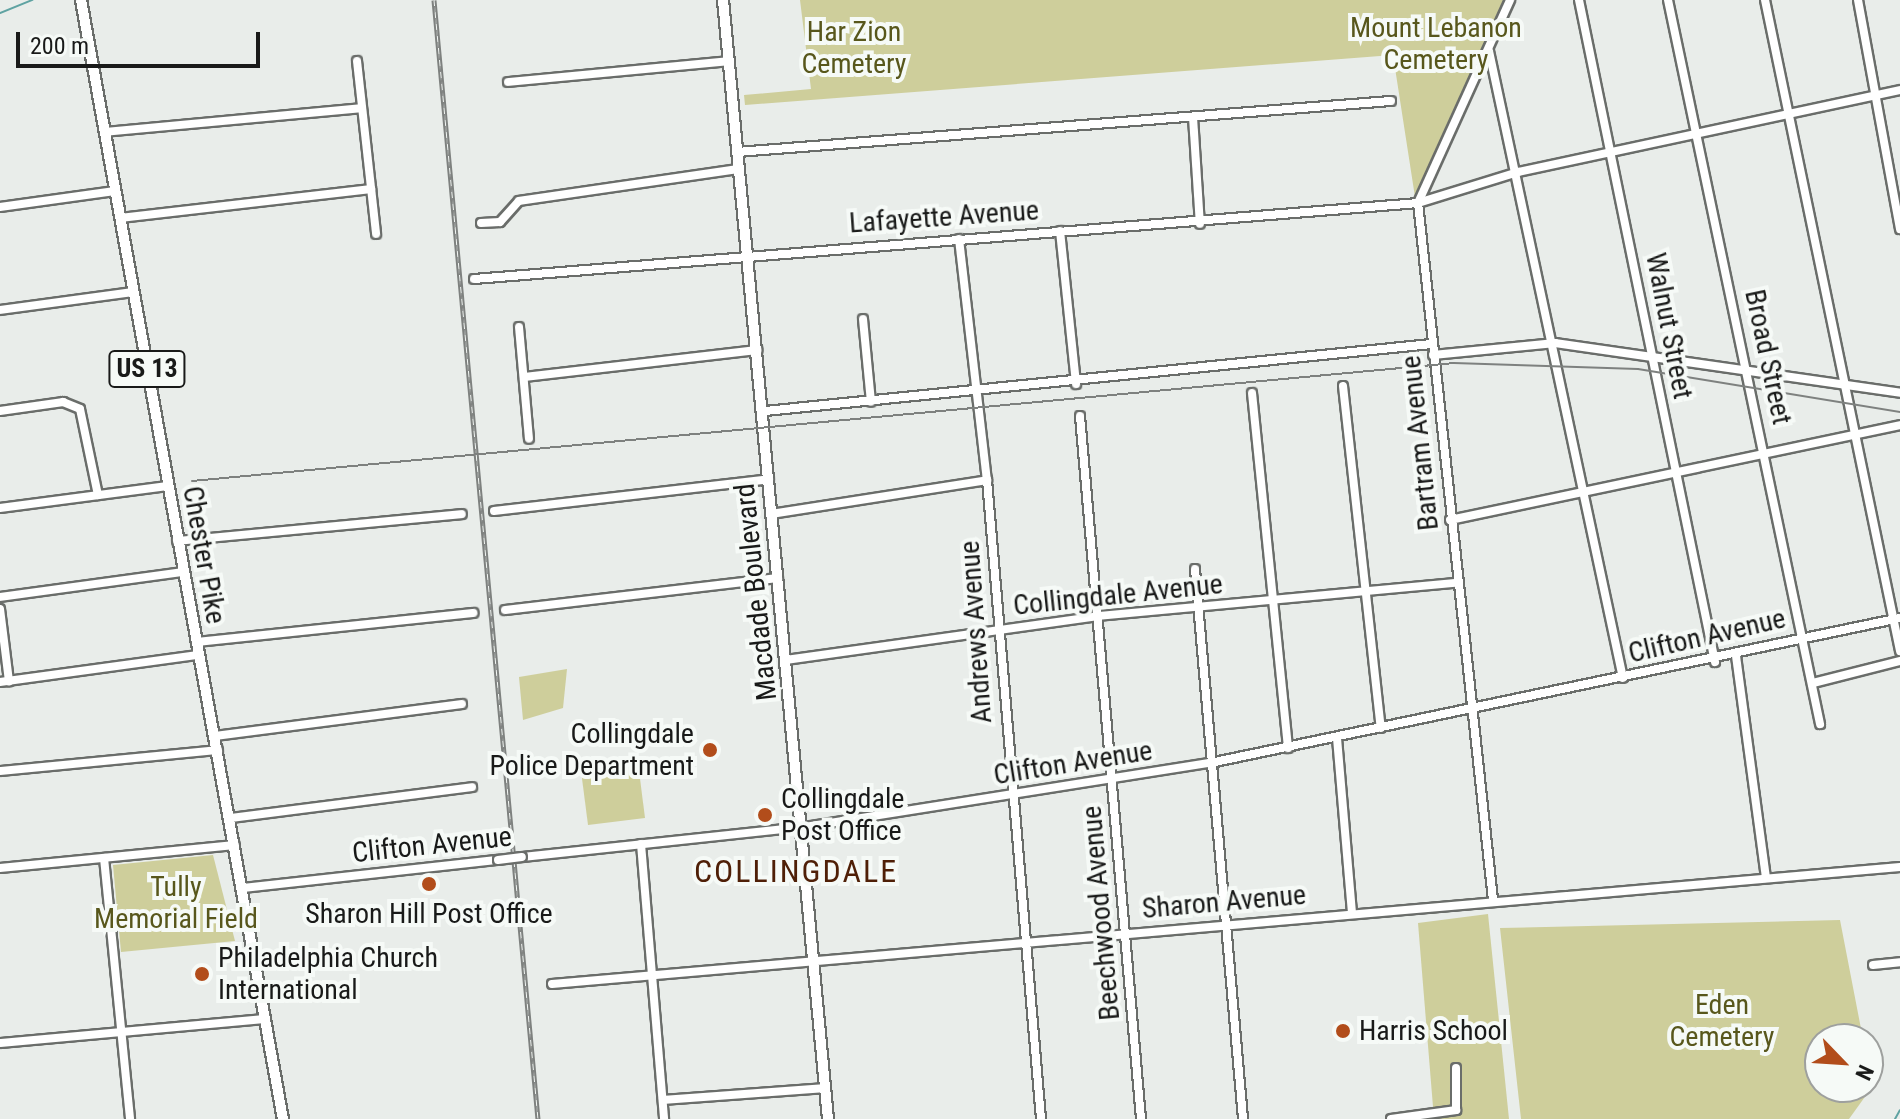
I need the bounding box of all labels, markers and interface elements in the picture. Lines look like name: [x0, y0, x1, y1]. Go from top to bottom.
park label: Mount Lebanon Cemetery: [1350, 11, 1522, 77]
park label: Har Zion Cemetery: [801, 15, 907, 81]
scale bar: [20, 16, 264, 66]
text: 200 m: [30, 32, 89, 60]
street label: Lafayette Avenue: [848, 194, 1040, 240]
street label: Walnut Street: [1638, 250, 1700, 402]
street label: Broad Street: [1737, 287, 1799, 427]
road number: US 13: [107, 347, 187, 391]
street label: Bartram Avenue: [1394, 354, 1446, 532]
street label: Macdade Boulevard: [728, 482, 784, 702]
street label: Chester Pike: [175, 484, 233, 626]
street label: Andrews Avenue: [953, 540, 999, 724]
street label: Collingdale Avenue: [1012, 567, 1224, 623]
street label: Clifton Avenue: [1625, 602, 1789, 670]
place label: Collingdale Police Department: [489, 717, 694, 783]
street label: Clifton Avenue: [991, 734, 1155, 792]
marker: Collingdale Police Department: [701, 741, 719, 759]
place label: Collingdale Post Office: [781, 782, 904, 848]
street label: Beechwood Avenue: [1075, 804, 1127, 1022]
marker: Collingdale Post Office: [756, 806, 774, 824]
street label: Clifton Avenue: [351, 820, 513, 870]
district label: COLLINGDALE: [694, 852, 898, 890]
park label: Tully Memorial Field: [94, 870, 258, 936]
marker: Sharon Hill Post Office: [420, 875, 438, 893]
street label: Sharon Avenue: [1141, 878, 1307, 926]
place label: Sharon Hill Post Office: [305, 897, 553, 931]
place label: Philadelphia Church International: [218, 941, 438, 1007]
marker: Philadelphia Church International: [193, 965, 211, 983]
park label: Eden Cemetery: [1669, 988, 1775, 1054]
place label: Harris School: [1359, 1014, 1508, 1048]
marker: Harris School: [1334, 1022, 1352, 1040]
north arrow: [1804, 1023, 1884, 1103]
text: N: [1850, 1061, 1879, 1084]

